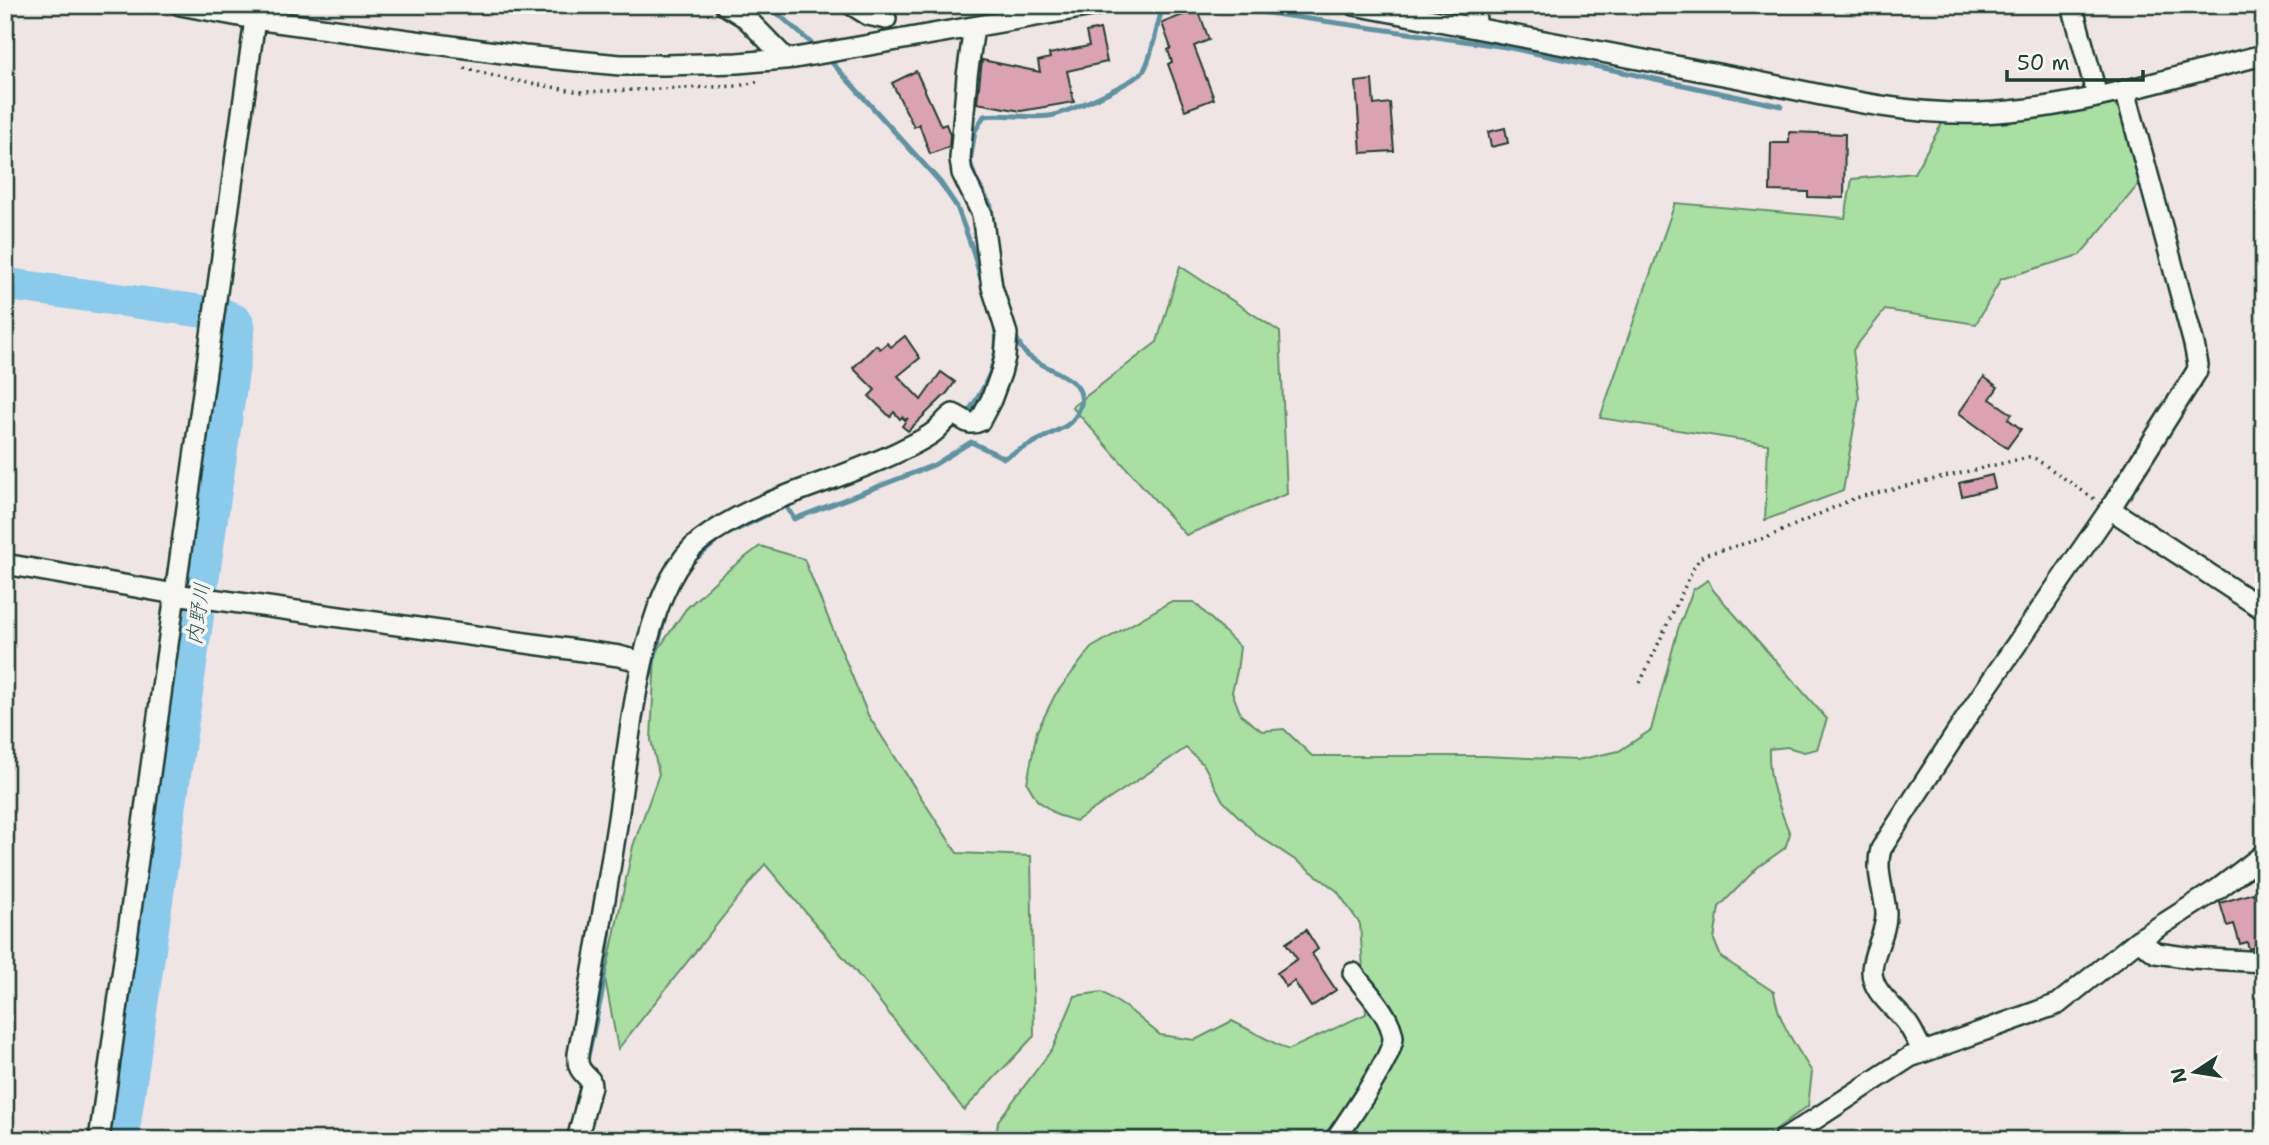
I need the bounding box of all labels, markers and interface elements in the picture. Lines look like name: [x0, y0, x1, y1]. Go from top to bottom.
scale bar: [2007, 38, 2143, 82]
text: 50 m: [2017, 49, 2070, 77]
water label: 内野川: [180, 581, 216, 647]
north arrow: [2160, 1036, 2230, 1106]
text: N: [2165, 1065, 2193, 1085]

